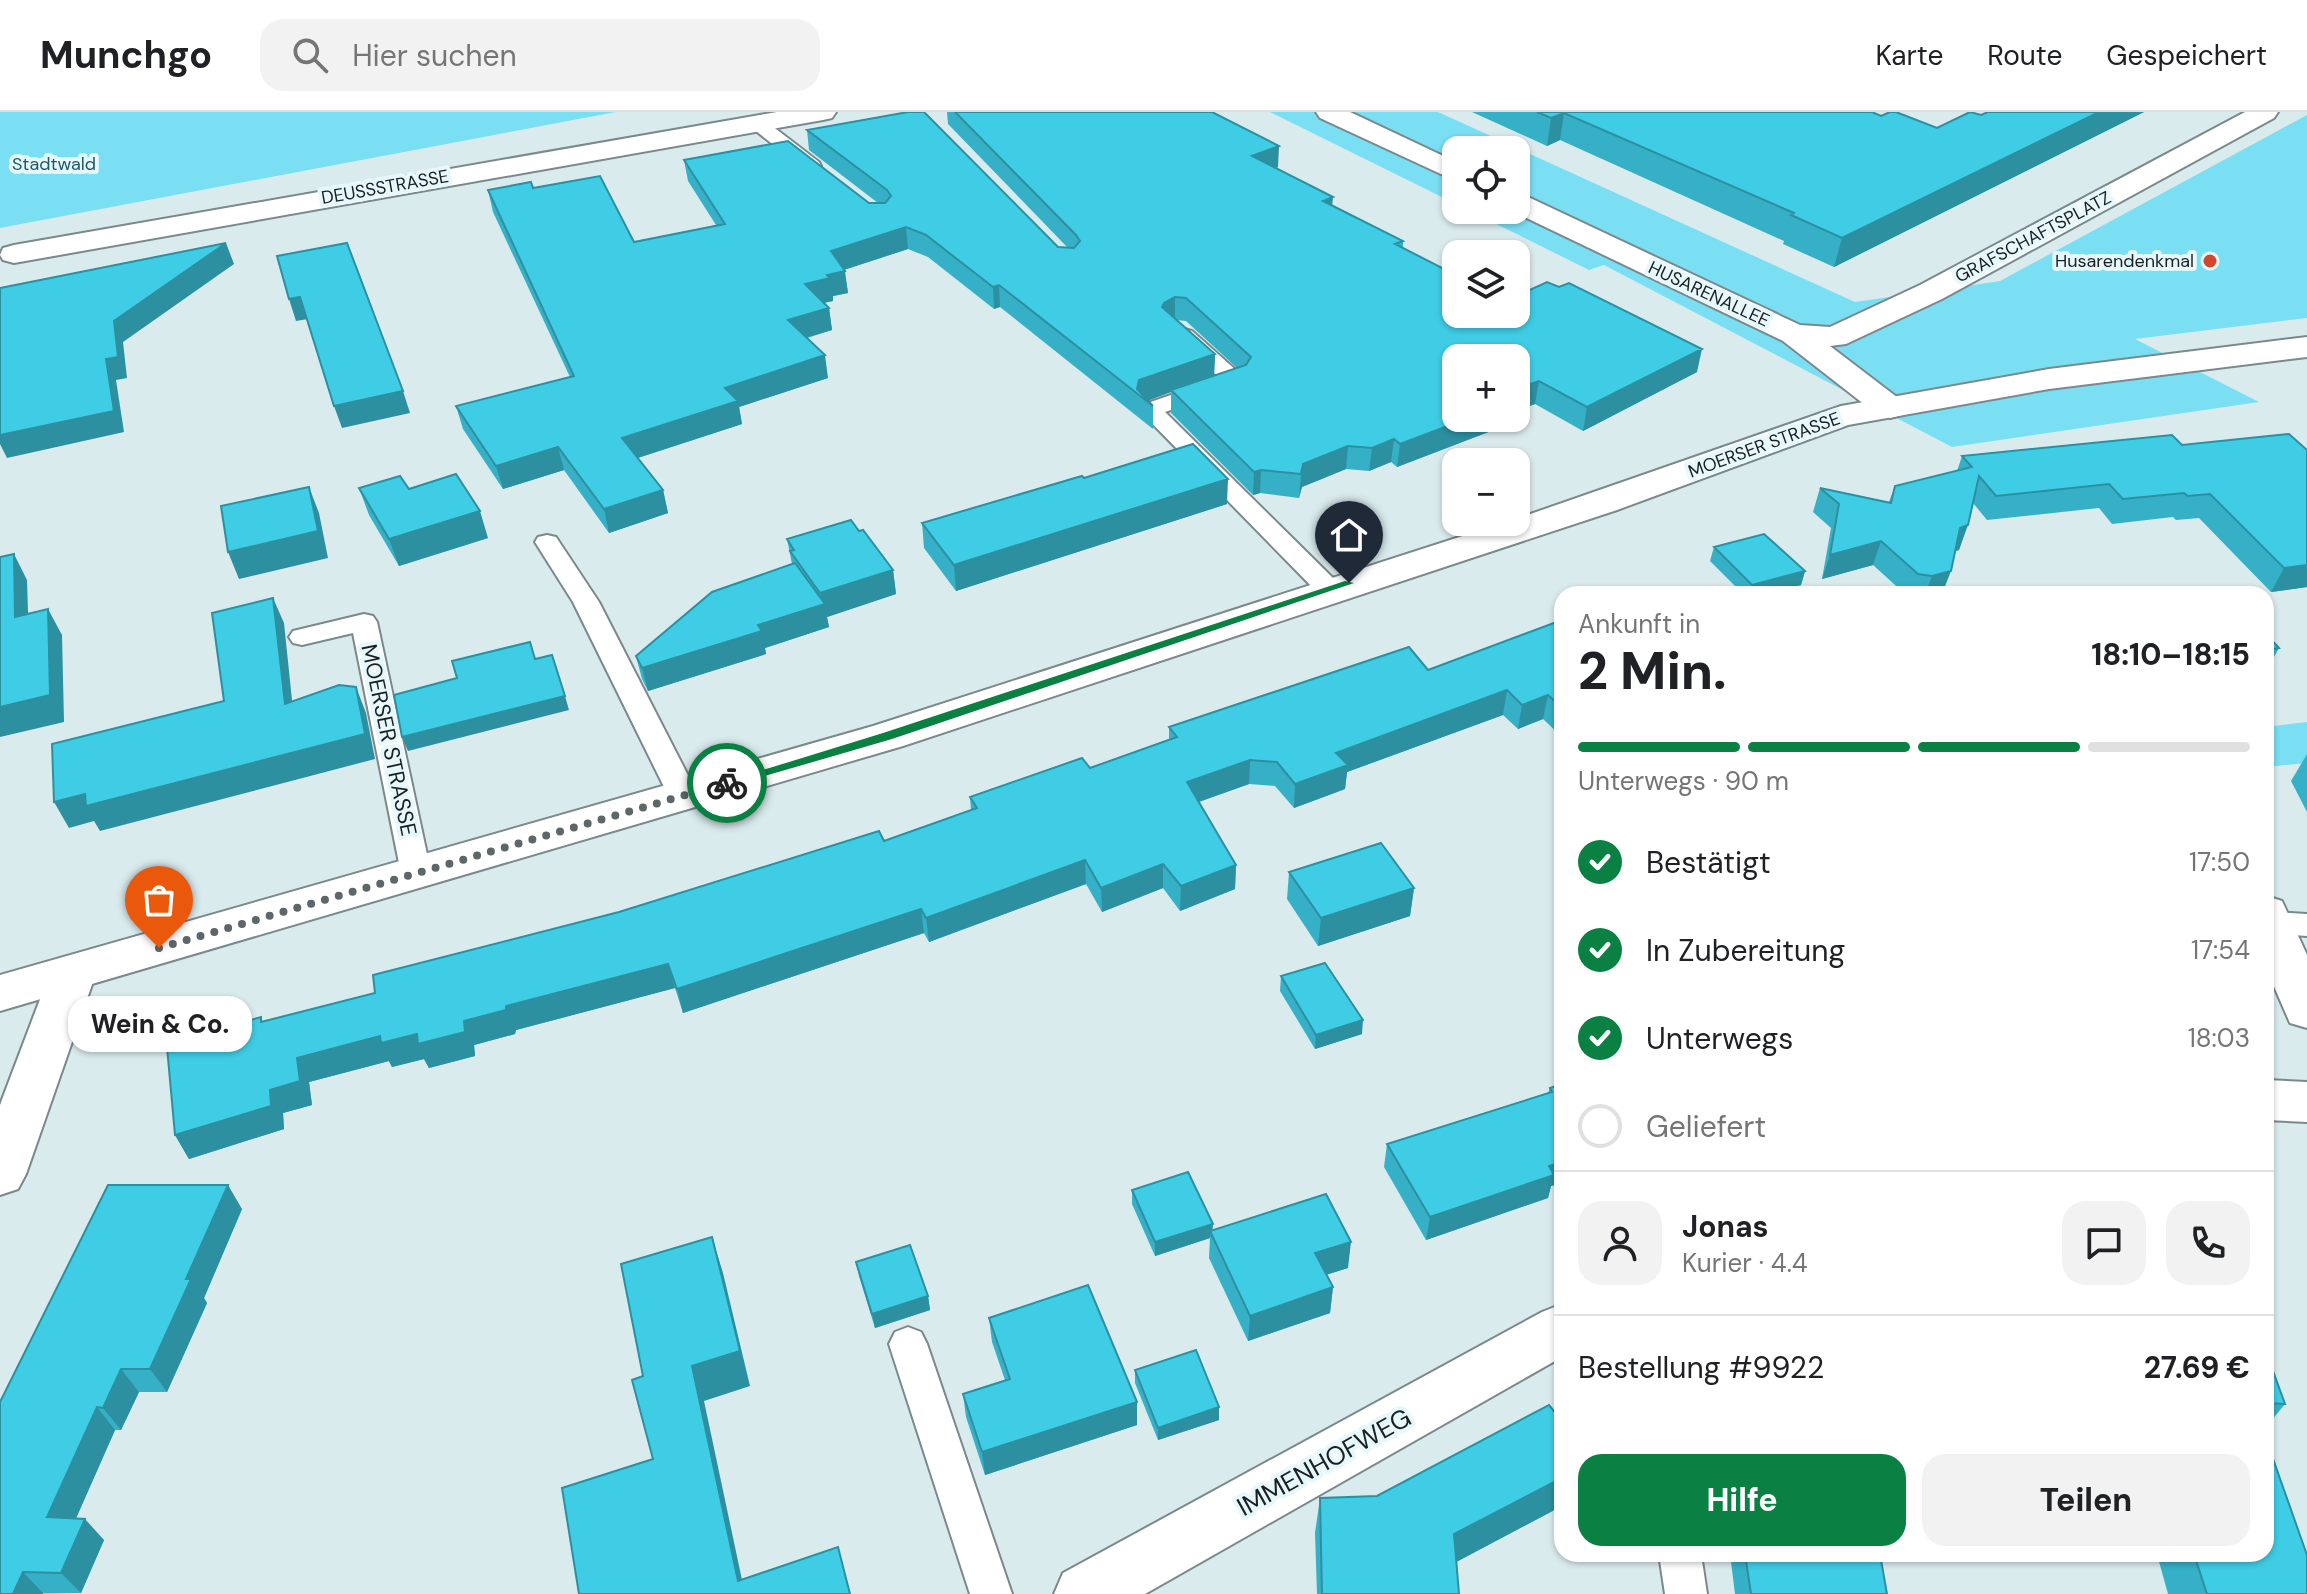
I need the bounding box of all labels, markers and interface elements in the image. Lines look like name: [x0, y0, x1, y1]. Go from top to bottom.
search box: [260, 19, 820, 91]
text: Munchgo: [40, 30, 212, 80]
icon: search: [288, 33, 332, 77]
text: Hier suchen: [352, 36, 517, 75]
text: Karte: [1876, 37, 1943, 74]
text: Route: [1987, 37, 2062, 74]
text: Gespeichert: [2106, 37, 2267, 74]
map controls: [1442, 136, 1530, 536]
button: locate: [1442, 136, 1530, 224]
park label: Stadtwald: [12, 152, 96, 176]
street label: DEUSSSTRASSE: [319, 164, 451, 210]
street label: GRAFSCHAFTSPLATZ: [1951, 186, 2115, 288]
button: layers: [1442, 240, 1530, 328]
place label: Husarendenkmal: [2055, 249, 2194, 273]
marker: Husarendenkmal: [2201, 252, 2219, 270]
street label: HUSARENALLEE: [1645, 255, 1773, 333]
button: +: [1442, 344, 1530, 432]
street label: MOERSER STRASSE: [1685, 406, 1843, 484]
button: −: [1442, 448, 1530, 536]
pin: [1315, 501, 1383, 583]
icon: home: [1327, 513, 1371, 557]
text: Ankunft in: [1578, 607, 1700, 641]
text: 18:10–18:15: [2091, 635, 2250, 674]
text: 2 Min.: [1578, 637, 1727, 705]
street label: MOERSER STRASSE: [354, 641, 424, 839]
courier: [687, 743, 767, 823]
icon: bike: [705, 761, 749, 805]
text: Unterwegs · 90 m: [1578, 764, 1789, 798]
icon: check: [1578, 840, 1622, 884]
text: Bestätigt: [1646, 843, 1771, 882]
text: 17:50: [2189, 845, 2250, 879]
pin: [125, 866, 193, 948]
icon: bag: [137, 878, 181, 922]
icon: check: [1578, 928, 1622, 972]
text: In Zubereitung: [1646, 931, 1845, 970]
text: 17:54: [2191, 933, 2250, 967]
callout: Wein & Co.: [67, 996, 251, 1052]
text: Wein & Co.: [91, 1007, 229, 1041]
icon: check: [1578, 1016, 1622, 1060]
text: Unterwegs: [1646, 1019, 1793, 1058]
text: 18:03: [2188, 1021, 2250, 1055]
text: Geliefert: [1646, 1107, 1766, 1146]
button: person: [1578, 1201, 1662, 1285]
button: chat: [2062, 1201, 2146, 1285]
button: phone: [2166, 1201, 2250, 1285]
text: Jonas: [1682, 1207, 1769, 1246]
text: Kurier · 4.4: [1682, 1246, 1808, 1280]
text: Bestellung #9922: [1578, 1348, 1824, 1387]
text: 27.69 €: [2144, 1348, 2250, 1387]
street label: IMMENHOFWEG: [1231, 1400, 1417, 1524]
button: Hilfe: [1578, 1454, 1906, 1546]
button: Teilen: [1922, 1454, 2250, 1546]

